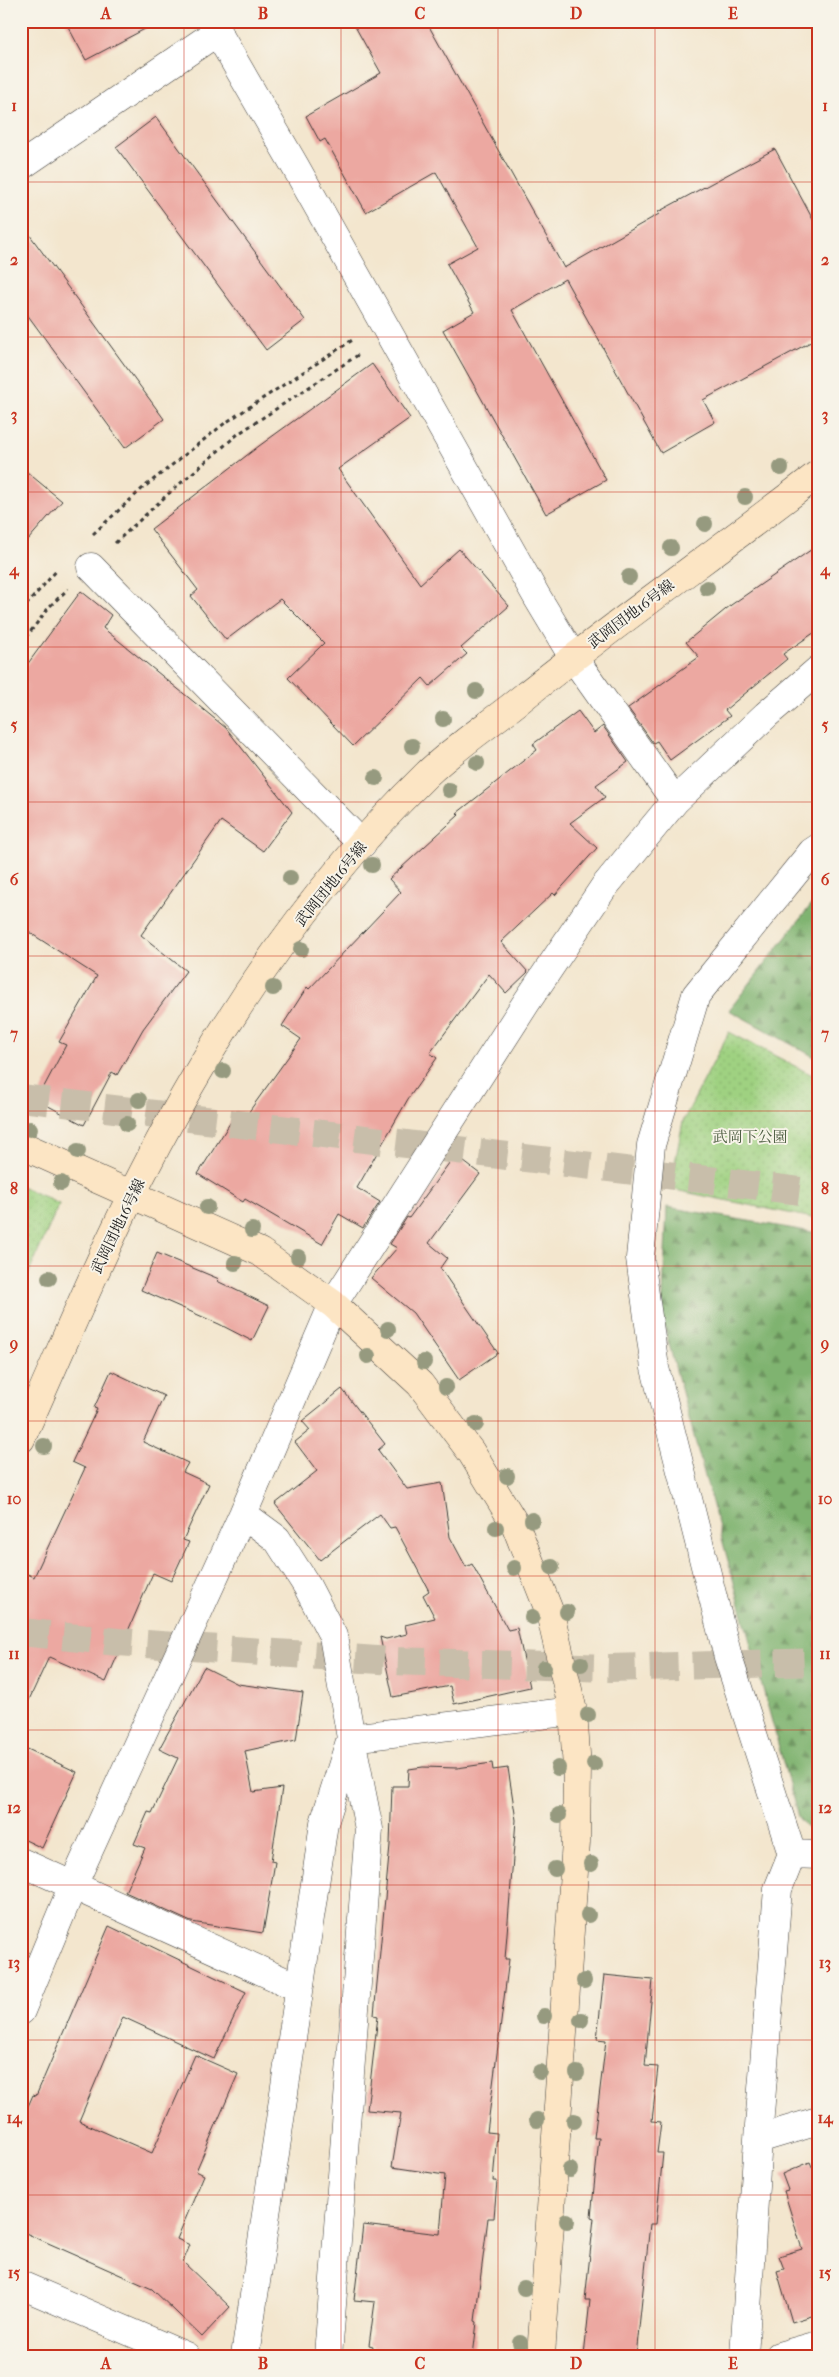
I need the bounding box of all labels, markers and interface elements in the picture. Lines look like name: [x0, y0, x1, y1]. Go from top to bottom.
text: A: [100, 4, 112, 23]
text: B: [258, 4, 268, 23]
text: C: [415, 4, 426, 23]
text: D: [570, 4, 582, 23]
text: E: [728, 4, 738, 23]
text: 1: [11, 96, 17, 115]
text: 1: [822, 96, 828, 115]
text: 2: [10, 250, 18, 269]
text: 2: [821, 250, 829, 269]
text: 3: [11, 405, 17, 425]
text: 3: [822, 405, 828, 425]
text: 4: [8, 560, 20, 580]
text: 4: [819, 560, 831, 580]
street label: 武岡団地16号線: [584, 576, 678, 652]
text: 5: [11, 715, 18, 734]
text: 5: [822, 715, 829, 734]
street label: 武岡団地16号線: [291, 838, 371, 930]
text: 6: [10, 870, 19, 889]
text: 6: [821, 870, 830, 889]
text: 7: [9, 1024, 18, 1043]
text: 7: [820, 1024, 829, 1043]
park label: 武岡下公園: [712, 1128, 788, 1146]
street label: 武岡団地16号線: [87, 1176, 149, 1276]
text: 8: [10, 1179, 18, 1198]
text: 8: [821, 1179, 829, 1198]
text: 9: [9, 1334, 18, 1354]
text: 9: [820, 1334, 829, 1354]
text: 10: [7, 1489, 21, 1508]
text: 10: [818, 1489, 832, 1508]
text: 11: [8, 1644, 20, 1663]
text: 11: [819, 1644, 831, 1663]
text: 12: [7, 1798, 21, 1817]
text: 12: [818, 1798, 832, 1817]
text: 13: [8, 1953, 20, 1973]
text: 13: [819, 1953, 831, 1973]
text: 14: [6, 2108, 23, 2128]
text: 14: [817, 2108, 834, 2128]
text: 15: [8, 2263, 20, 2282]
text: 15: [819, 2263, 831, 2282]
text: A: [100, 2354, 112, 2373]
text: B: [258, 2354, 268, 2373]
text: C: [415, 2354, 426, 2373]
text: D: [570, 2354, 582, 2373]
text: E: [728, 2354, 738, 2373]

